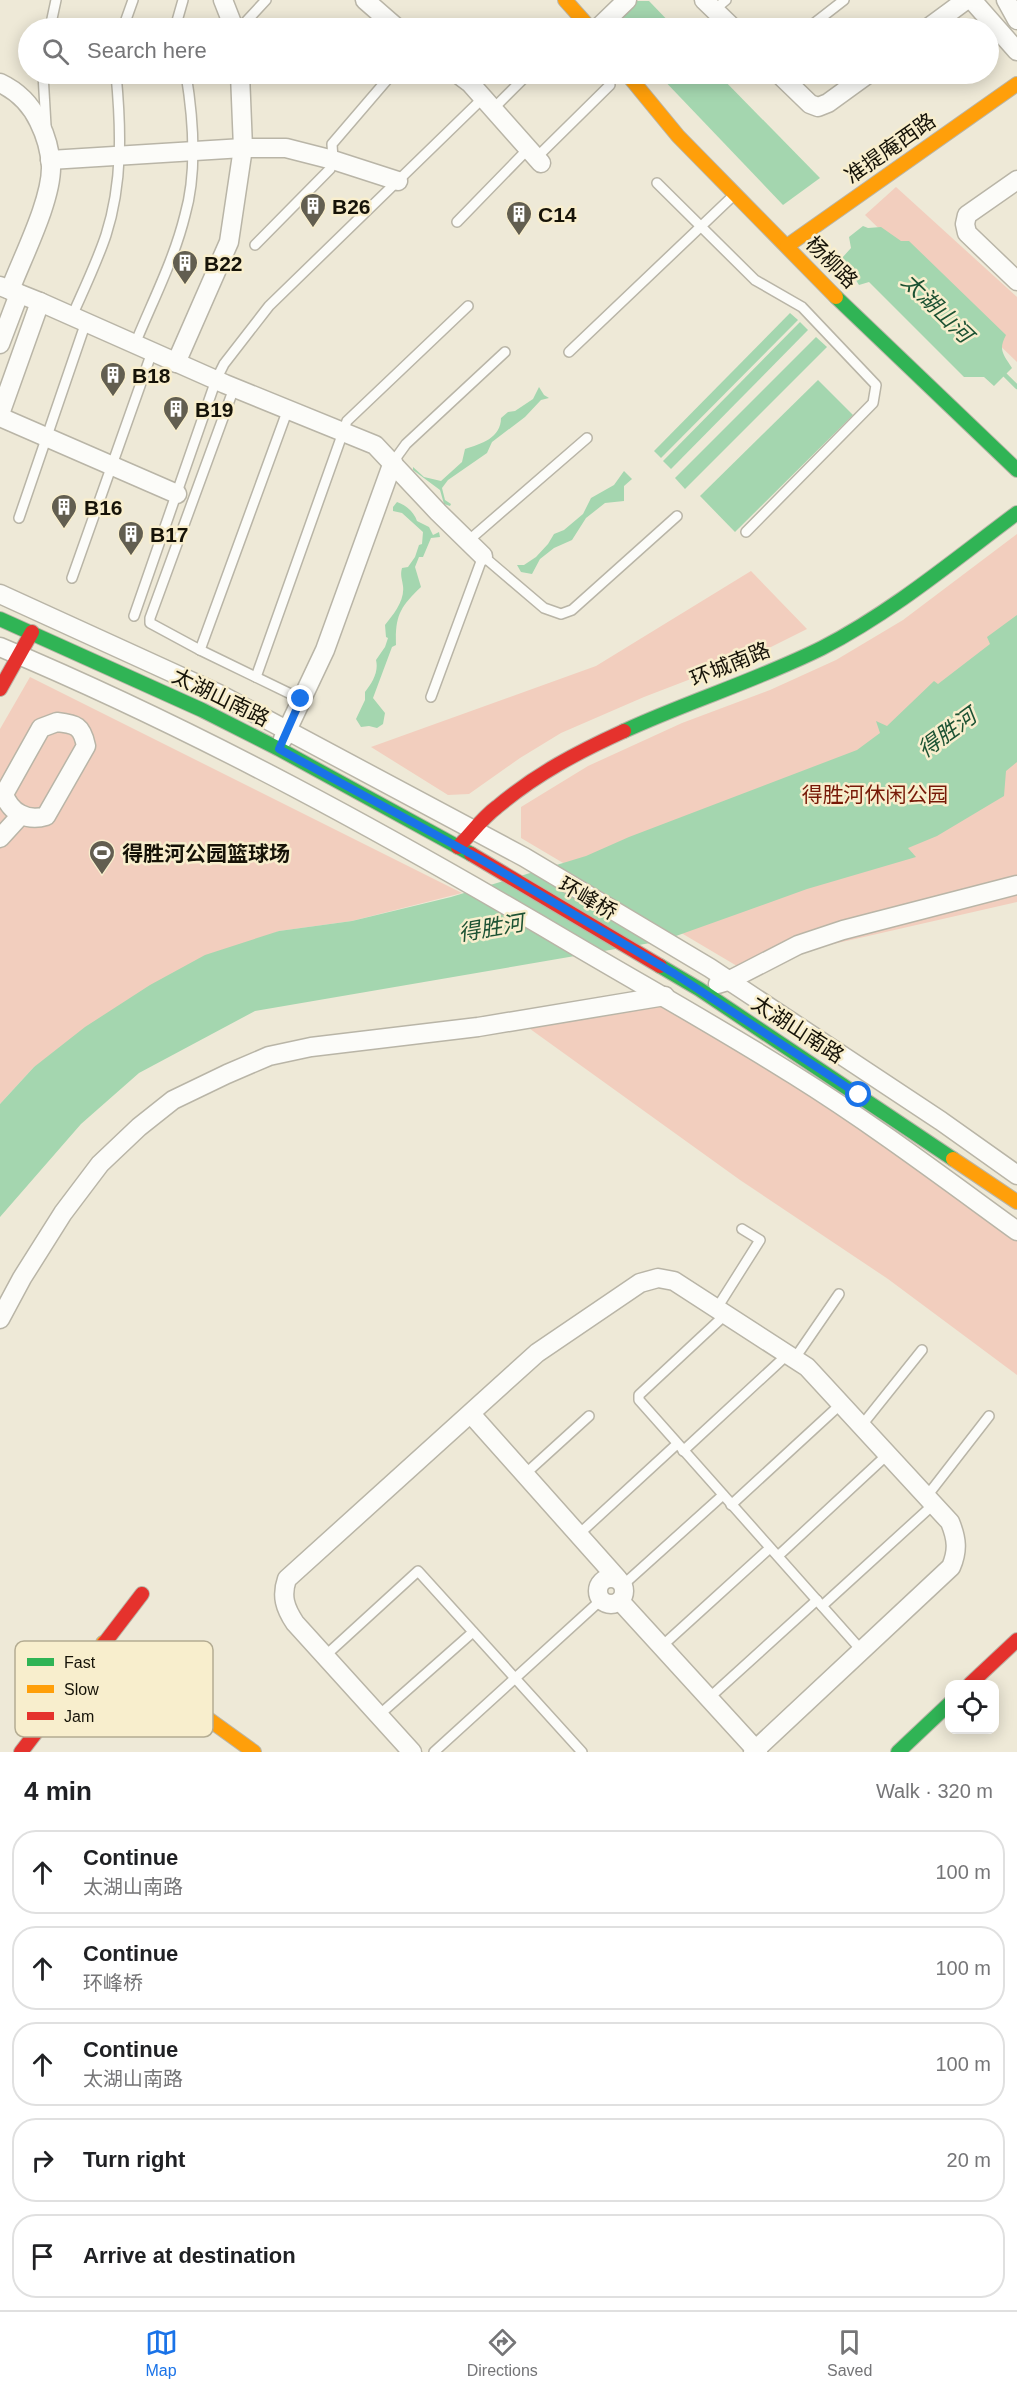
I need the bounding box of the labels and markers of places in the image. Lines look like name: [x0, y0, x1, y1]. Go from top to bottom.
building icon: B26: [298, 191, 328, 229]
place label: B26: [332, 195, 371, 218]
building icon: C14: [504, 199, 534, 237]
place label: C14: [538, 203, 577, 226]
building icon: B22: [170, 248, 200, 286]
place label: B22: [204, 252, 243, 275]
building icon: B18: [98, 360, 128, 398]
place label: B18: [132, 364, 171, 387]
building icon: B19: [161, 394, 191, 432]
place label: B19: [195, 398, 234, 421]
building icon: B16: [49, 492, 79, 530]
place label: B16: [84, 496, 123, 519]
building icon: B17: [116, 519, 146, 557]
place label: B17: [150, 523, 189, 546]
sports icon: 得胜河公园篮球场: [87, 838, 117, 876]
place label: 得胜河公园篮球场: [122, 842, 290, 865]

